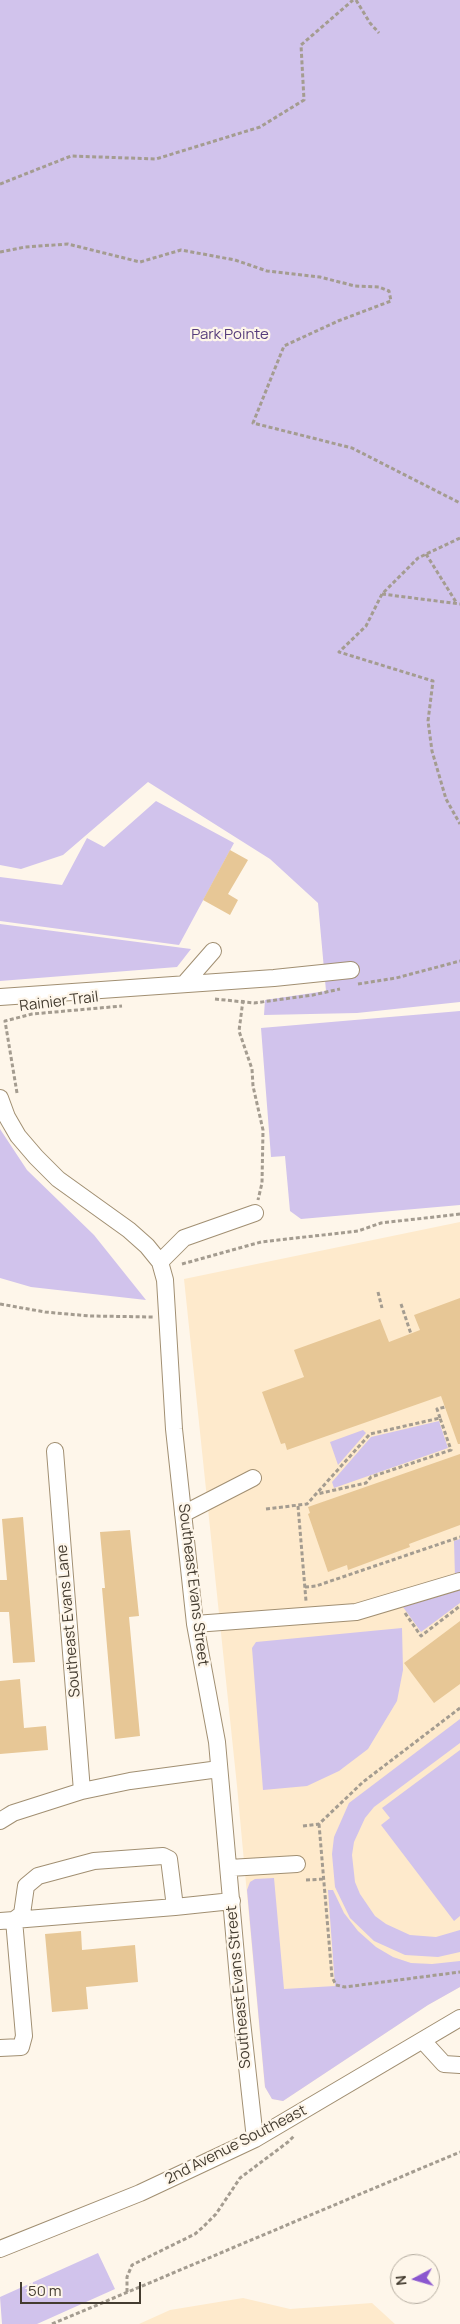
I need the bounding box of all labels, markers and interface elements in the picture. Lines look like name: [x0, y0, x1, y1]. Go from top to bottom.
park label: Park Pointe: [191, 326, 269, 344]
street label: Rainier Trail: [18, 988, 100, 1016]
street label: Southeast Evans Street: [174, 1503, 212, 1667]
street label: Southeast Evans Lane: [53, 1544, 85, 1698]
street label: Southeast Evans Street: [223, 1905, 255, 2069]
street label: 2nd Avenue Southeast: [162, 2101, 310, 2189]
north arrow: [390, 2254, 440, 2304]
scale bar: [22, 2272, 144, 2304]
text: N: [391, 2275, 411, 2287]
text: 50 m: [28, 2280, 62, 2301]

